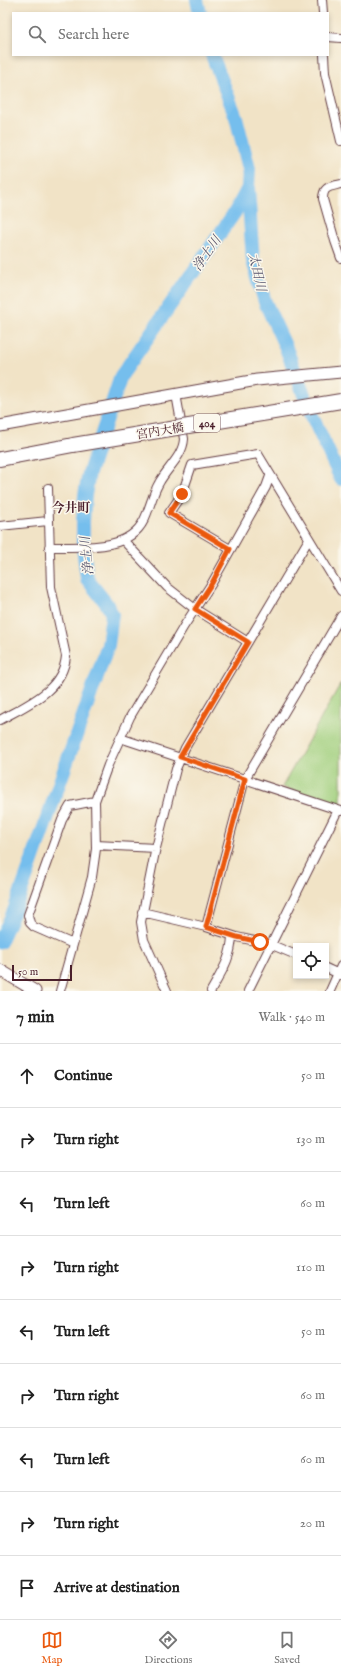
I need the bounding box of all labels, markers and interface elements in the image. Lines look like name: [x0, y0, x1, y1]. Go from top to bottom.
search box: [12, 12, 329, 56]
icon: search: [26, 23, 48, 45]
text: Search here: [58, 25, 129, 44]
water label: 浄土川: [189, 231, 227, 275]
water label: 太田川: [244, 251, 270, 295]
road number: 404: [194, 414, 220, 432]
street label: 宮内大橋: [135, 420, 185, 443]
route end: [173, 485, 191, 503]
district label: 今井町: [51, 500, 91, 517]
water label: 浄土川: [77, 534, 98, 576]
route start: [251, 933, 269, 951]
map controls: [293, 943, 329, 979]
button: locate: [293, 943, 329, 979]
scale bar: [12, 963, 72, 982]
text: 50 m: [18, 965, 38, 979]
text: 7 min: [16, 1007, 54, 1028]
text: Walk · 540 m: [258, 1009, 325, 1026]
icon: ahead: [16, 1065, 38, 1087]
text: Continue: [54, 1066, 112, 1085]
text: 50 m: [301, 1067, 325, 1084]
icon: right: [16, 1129, 38, 1151]
text: Turn right: [54, 1130, 119, 1149]
text: 130 m: [296, 1131, 325, 1148]
icon: left: [16, 1193, 38, 1215]
text: Turn left: [54, 1194, 110, 1213]
text: 60 m: [300, 1195, 325, 1212]
icon: right: [16, 1257, 38, 1279]
text: Turn right: [54, 1258, 119, 1277]
text: 110 m: [296, 1259, 325, 1276]
icon: left: [16, 1321, 38, 1343]
text: Turn left: [54, 1322, 110, 1341]
text: 50 m: [301, 1323, 325, 1340]
icon: right: [16, 1385, 38, 1407]
text: Turn right: [54, 1386, 119, 1405]
text: 60 m: [300, 1387, 325, 1404]
icon: left: [16, 1449, 38, 1471]
text: Turn left: [54, 1450, 110, 1469]
text: 60 m: [300, 1451, 325, 1468]
icon: right: [16, 1513, 38, 1535]
text: Turn right: [54, 1514, 119, 1533]
text: 20 m: [300, 1515, 325, 1532]
icon: arrive: [16, 1577, 38, 1599]
text: Arrive at destination: [54, 1578, 180, 1597]
tab: Map: [41, 1629, 63, 1667]
tab: Directions: [145, 1629, 192, 1667]
tab: Saved: [274, 1629, 300, 1667]

